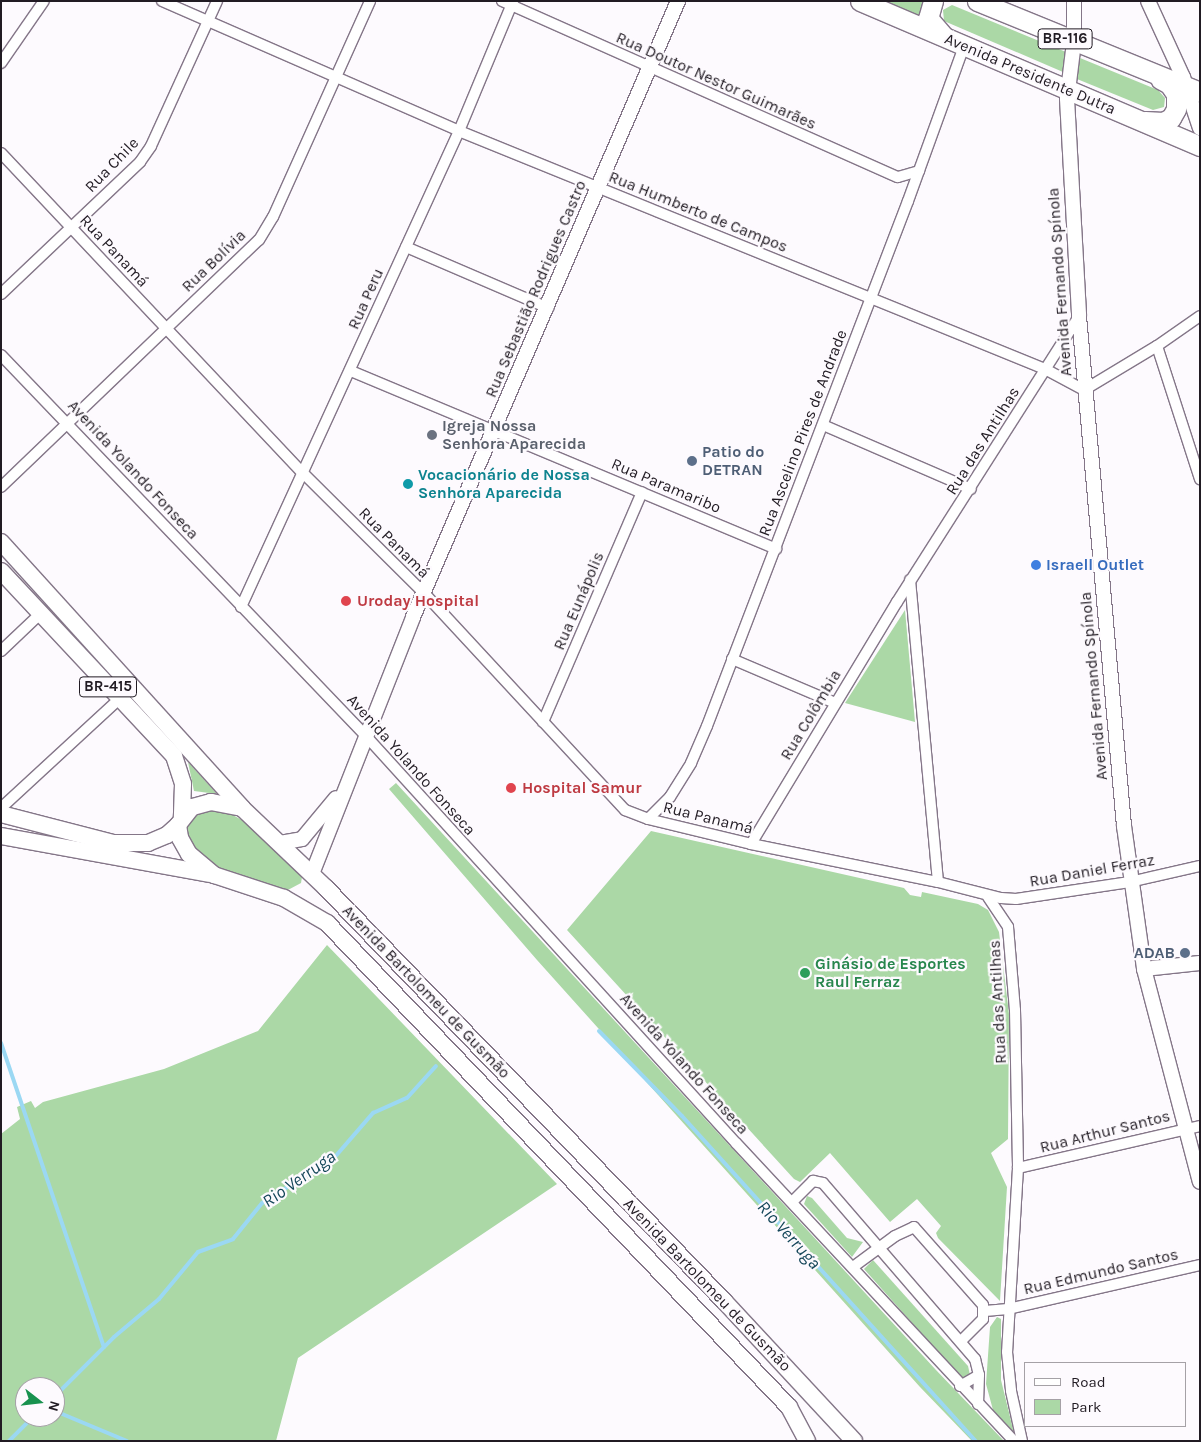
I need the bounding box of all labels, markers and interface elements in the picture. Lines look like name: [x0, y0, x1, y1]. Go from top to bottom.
road number: BR-116: [1038, 26, 1092, 52]
street label: Rua Doutor Nestor Guimarães: [613, 28, 819, 134]
street label: Avenida Presidente Dutra: [942, 29, 1118, 119]
street label: Rua Chile: [81, 134, 143, 196]
street label: Rua Humberto de Campos: [606, 167, 790, 257]
street label: Rua Sebastião Rodrigues Castro: [481, 178, 591, 400]
street label: Avenida Fernando Spínola: [1044, 187, 1076, 377]
street label: Rua Panamá: [76, 211, 152, 291]
street label: Rua Bolívia: [178, 226, 250, 296]
street label: Rua Peru: [344, 266, 388, 332]
street label: Rua Ascelino Pires de Andrade: [755, 327, 851, 539]
street label: Rua das Antilhas: [942, 384, 1024, 498]
street label: Avenida Yolando Fonseca: [64, 397, 202, 543]
place label: Igreja Nossa Senhora Aparecida: [442, 416, 586, 454]
marker: Igreja Nossa Senhora Aparecida: [426, 429, 438, 441]
place label: Patio do DETRAN: [702, 442, 764, 480]
street label: Rua Paramaribo: [608, 454, 724, 518]
marker: Patio do DETRAN: [686, 455, 698, 467]
place label: Vocacionário de Nossa Senhora Aparecida: [418, 465, 590, 503]
marker: Vocacionário de Nossa Senhora Aparecida: [402, 478, 414, 490]
street label: Rua Panamá: [355, 504, 433, 582]
street label: Rua Eunápolis: [550, 549, 608, 653]
place label: Israell Outlet: [1046, 555, 1144, 575]
marker: Israell Outlet: [1030, 559, 1042, 571]
place label: Uroday Hospital: [357, 591, 479, 611]
street label: Avenida Fernando Spínola: [1076, 591, 1112, 781]
marker: Uroday Hospital: [339, 594, 353, 608]
street label: Rua Colômbia: [777, 666, 845, 764]
road number: BR-415: [78, 674, 138, 700]
street label: Avenida Yolando Fonseca: [343, 691, 479, 839]
place label: Hospital Samur: [522, 778, 641, 798]
marker: Hospital Samur: [504, 781, 518, 795]
street label: Rua Panamá: [661, 798, 755, 838]
street label: Rua Daniel Ferraz: [1028, 851, 1156, 891]
street label: Avenida Bartolomeu de Gusmão: [338, 901, 514, 1083]
street label: Rua das Antilhas: [985, 940, 1011, 1064]
place label: ADAB: [1134, 943, 1175, 963]
marker: ADAB: [1179, 947, 1191, 959]
place label: Ginásio de Esportes Raul Ferraz: [815, 954, 966, 992]
marker: Ginásio de Esportes Raul Ferraz: [799, 967, 811, 979]
street label: Avenida Yolando Fonseca: [616, 990, 752, 1138]
street label: Rua Arthur Santos: [1038, 1107, 1172, 1157]
water label: Rio Verruga: [258, 1146, 340, 1212]
street label: Avenida Bartolomeu de Gusmão: [619, 1194, 795, 1376]
water label: Rio Verruga: [753, 1196, 825, 1274]
street label: Rua Edmundo Santos: [1022, 1245, 1180, 1299]
legend: [1024, 1362, 1186, 1427]
text: Road: [1071, 1373, 1106, 1391]
north arrow: [15, 1377, 65, 1427]
text: Park: [1071, 1398, 1101, 1416]
text: N: [44, 1399, 63, 1413]

